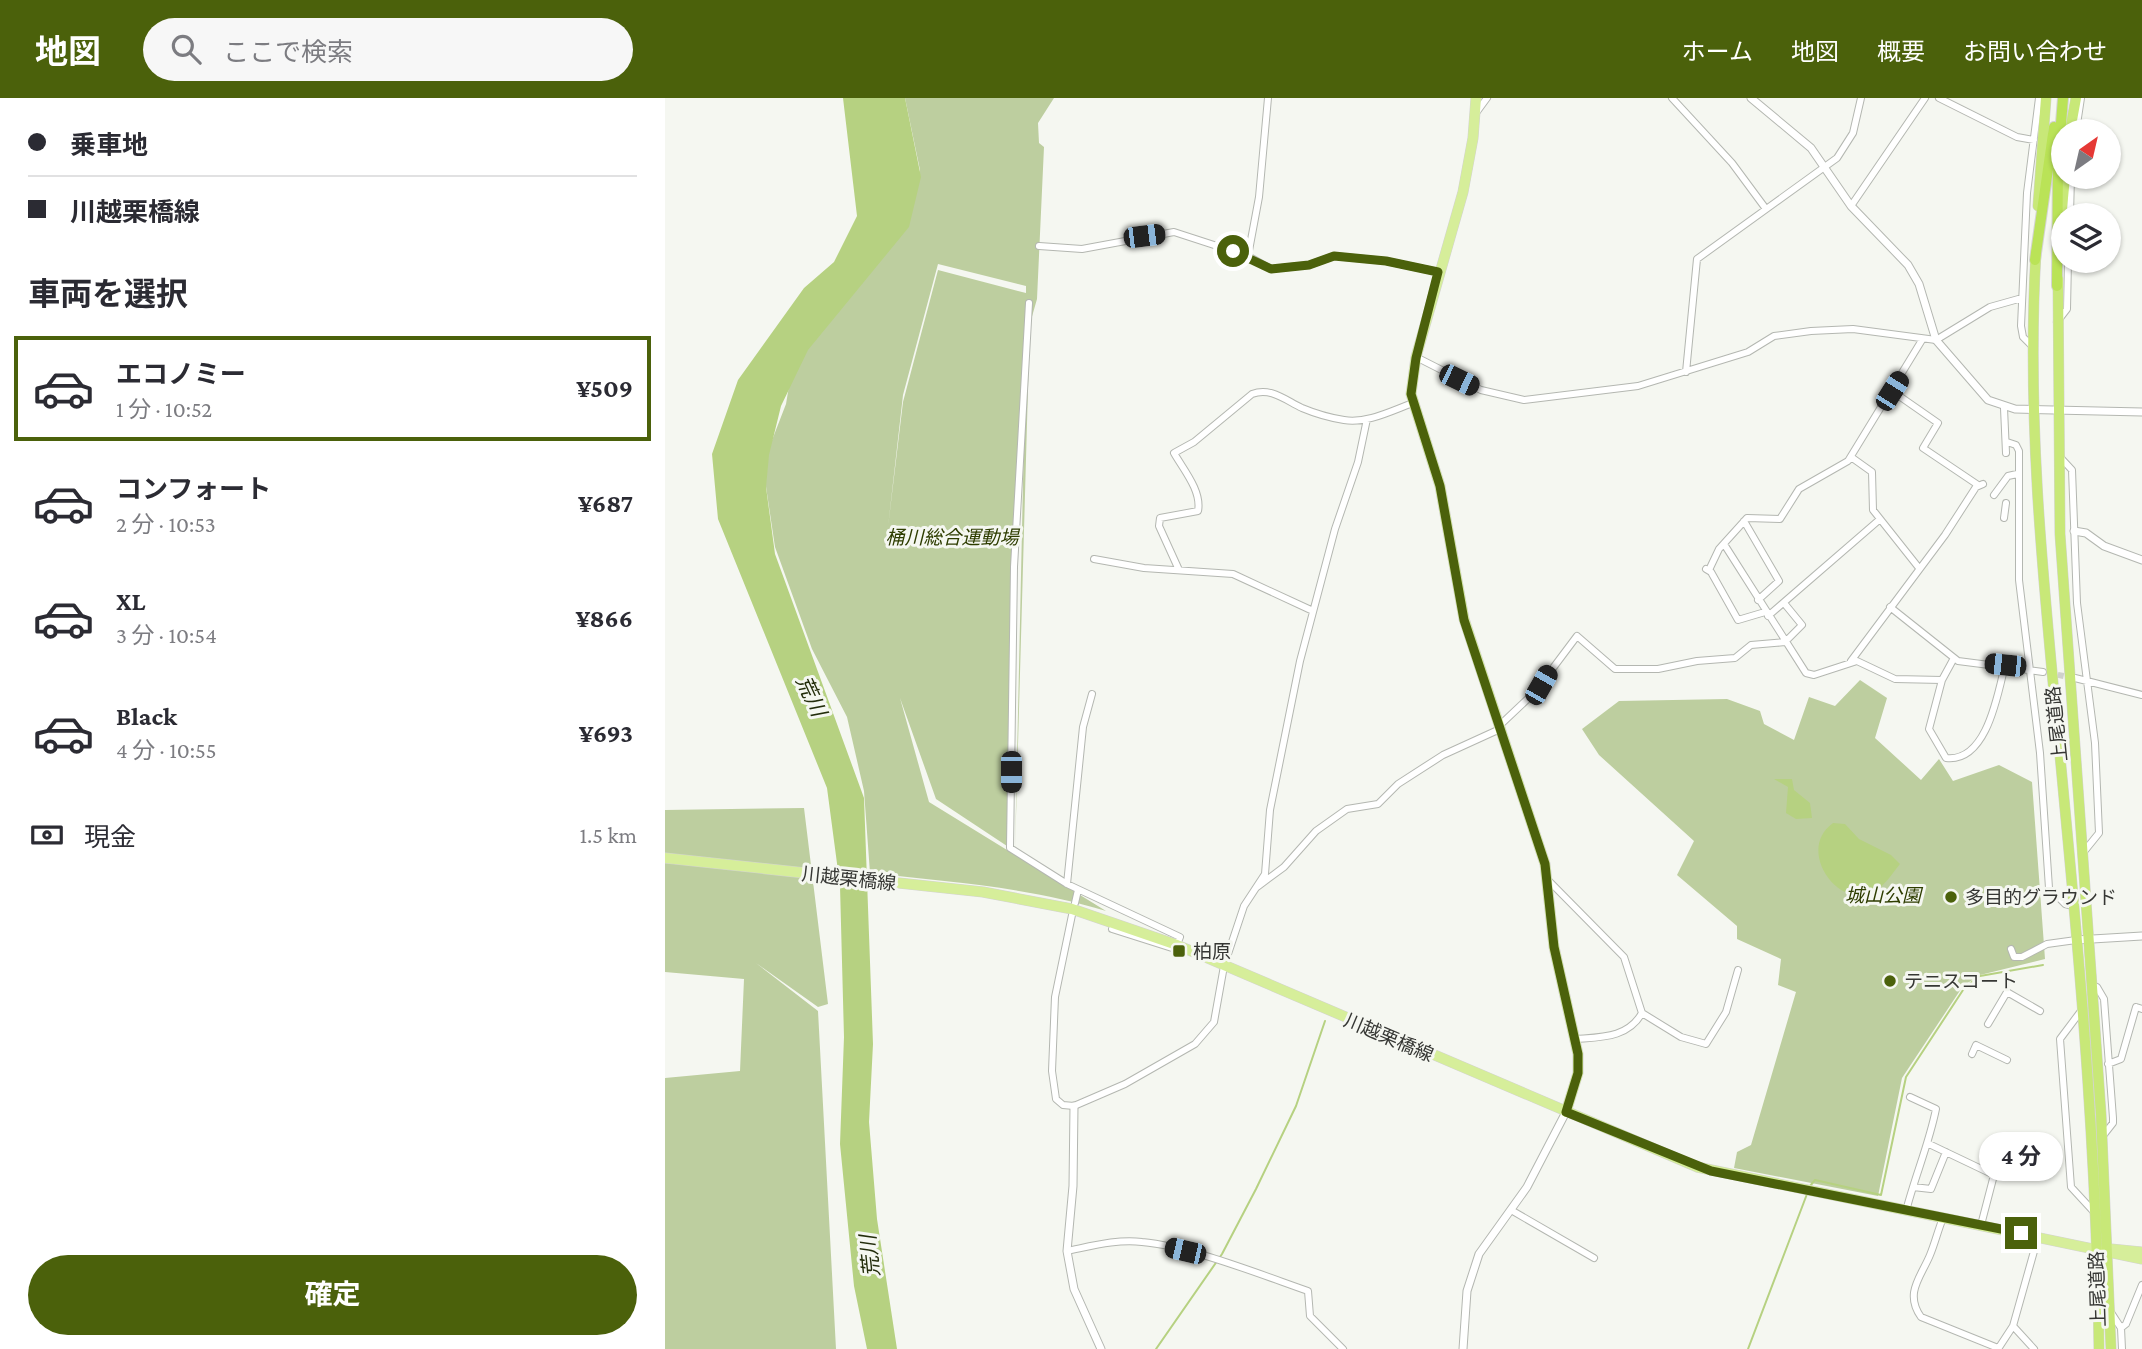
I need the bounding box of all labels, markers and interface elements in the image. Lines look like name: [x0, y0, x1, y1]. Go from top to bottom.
search box: [143, 18, 633, 81]
icon: search: [167, 30, 205, 68]
text: 地図: [35, 33, 101, 70]
text: ここで検索: [223, 38, 353, 67]
text: ホーム: [1682, 38, 1753, 65]
text: 地図: [1791, 38, 1839, 65]
text: 概要: [1877, 38, 1925, 65]
text: お問い合わせ: [1963, 38, 2107, 65]
north arrow: [2051, 119, 2121, 189]
map controls: [2051, 119, 2121, 273]
text: 乗車地: [70, 131, 148, 160]
text: 川越栗橋線: [70, 198, 200, 227]
button: layers: [2051, 203, 2121, 273]
car: [1122, 223, 1167, 249]
route start: [1217, 235, 1249, 267]
text: 車両を選択: [28, 276, 188, 312]
icon: car: [32, 357, 95, 420]
text: エコノミー: [116, 360, 246, 389]
car: [1436, 361, 1483, 399]
car: [1872, 368, 1913, 414]
text: ¥509: [576, 374, 633, 403]
text: 1 分 · 10:52: [116, 396, 212, 422]
icon: car: [32, 472, 95, 535]
text: コンフォート: [116, 475, 271, 504]
text: ¥687: [578, 489, 633, 518]
text: 2 分 · 10:53: [116, 511, 216, 537]
park label: 桶川総合運動場: [885, 527, 1020, 548]
icon: car: [32, 587, 95, 650]
text: XL: [116, 587, 145, 616]
text: ¥866: [575, 604, 633, 633]
text: 3 分 · 10:54: [116, 622, 217, 648]
car: [1984, 652, 2027, 678]
car: [1522, 662, 1561, 708]
water label: 荒川: [791, 672, 832, 722]
street label: 上尾道路: [2042, 685, 2071, 763]
icon: car: [32, 702, 95, 765]
text: Black: [116, 702, 177, 731]
text: ¥693: [579, 719, 633, 748]
text: 4 分 · 10:55: [116, 737, 217, 763]
car: [1001, 751, 1022, 793]
icon: cash: [28, 816, 66, 854]
text: 1.5 km: [579, 822, 637, 848]
text: 現金: [84, 823, 136, 852]
street label: 川越栗橋線: [801, 863, 897, 894]
park label: 城山公園: [1845, 885, 1924, 906]
place label: 多目的グラウンド: [1965, 887, 2117, 908]
marker: 多目的グラウンド: [1943, 889, 1959, 905]
place label: 柏原: [1193, 941, 1231, 962]
marker: 柏原: [1171, 943, 1187, 959]
place label: テニスコート: [1904, 971, 2018, 992]
marker: テニスコート: [1882, 973, 1898, 989]
street label: 川越栗橋線: [1341, 1009, 1437, 1066]
callout: 4 分: [1979, 1132, 2063, 1180]
text: 4 分: [2001, 1143, 2041, 1169]
route end: [2005, 1217, 2037, 1249]
water label: 荒川: [856, 1232, 884, 1278]
car: [1163, 1236, 1208, 1266]
street label: 上尾道路: [2086, 1251, 2109, 1327]
button: 確定: [28, 1255, 637, 1335]

